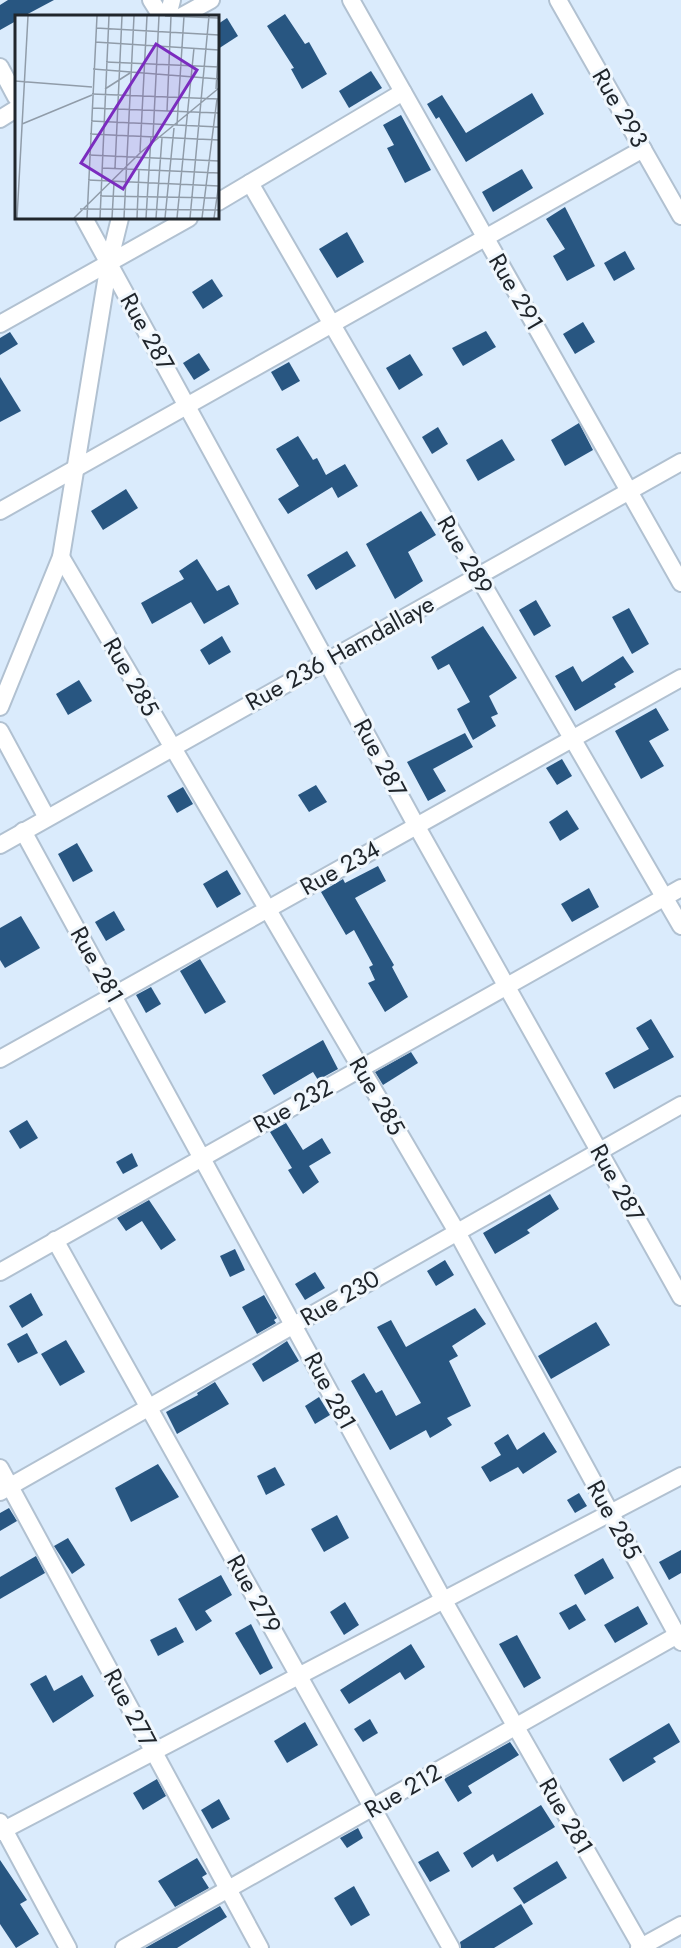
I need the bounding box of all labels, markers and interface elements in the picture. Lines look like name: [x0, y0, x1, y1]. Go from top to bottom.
inset map: [15, 15, 219, 219]
street label: Rue 293: [584, 62, 657, 154]
street label: Rue 291: [480, 247, 553, 337]
street label: Rue 287: [112, 286, 183, 378]
street label: Rue 289: [429, 509, 502, 601]
street label: Rue 236 Hamdallaye: [239, 586, 441, 719]
street label: Rue 285: [95, 631, 168, 723]
street label: Rue 287: [345, 712, 416, 804]
street label: Rue 234: [294, 831, 386, 904]
street label: Rue 281: [62, 920, 133, 1010]
street label: Rue 285: [341, 1050, 414, 1142]
street label: Rue 232: [247, 1069, 339, 1142]
street label: Rue 287: [582, 1137, 653, 1229]
street label: Rue 230: [293, 1261, 386, 1334]
street label: Rue 281: [295, 1346, 365, 1436]
street label: Rue 285: [578, 1474, 651, 1566]
street label: Rue 279: [218, 1548, 291, 1640]
street label: Rue 277: [95, 1662, 166, 1754]
street label: Rue 212: [358, 1754, 448, 1827]
street label: Rue 281: [530, 1771, 602, 1861]

